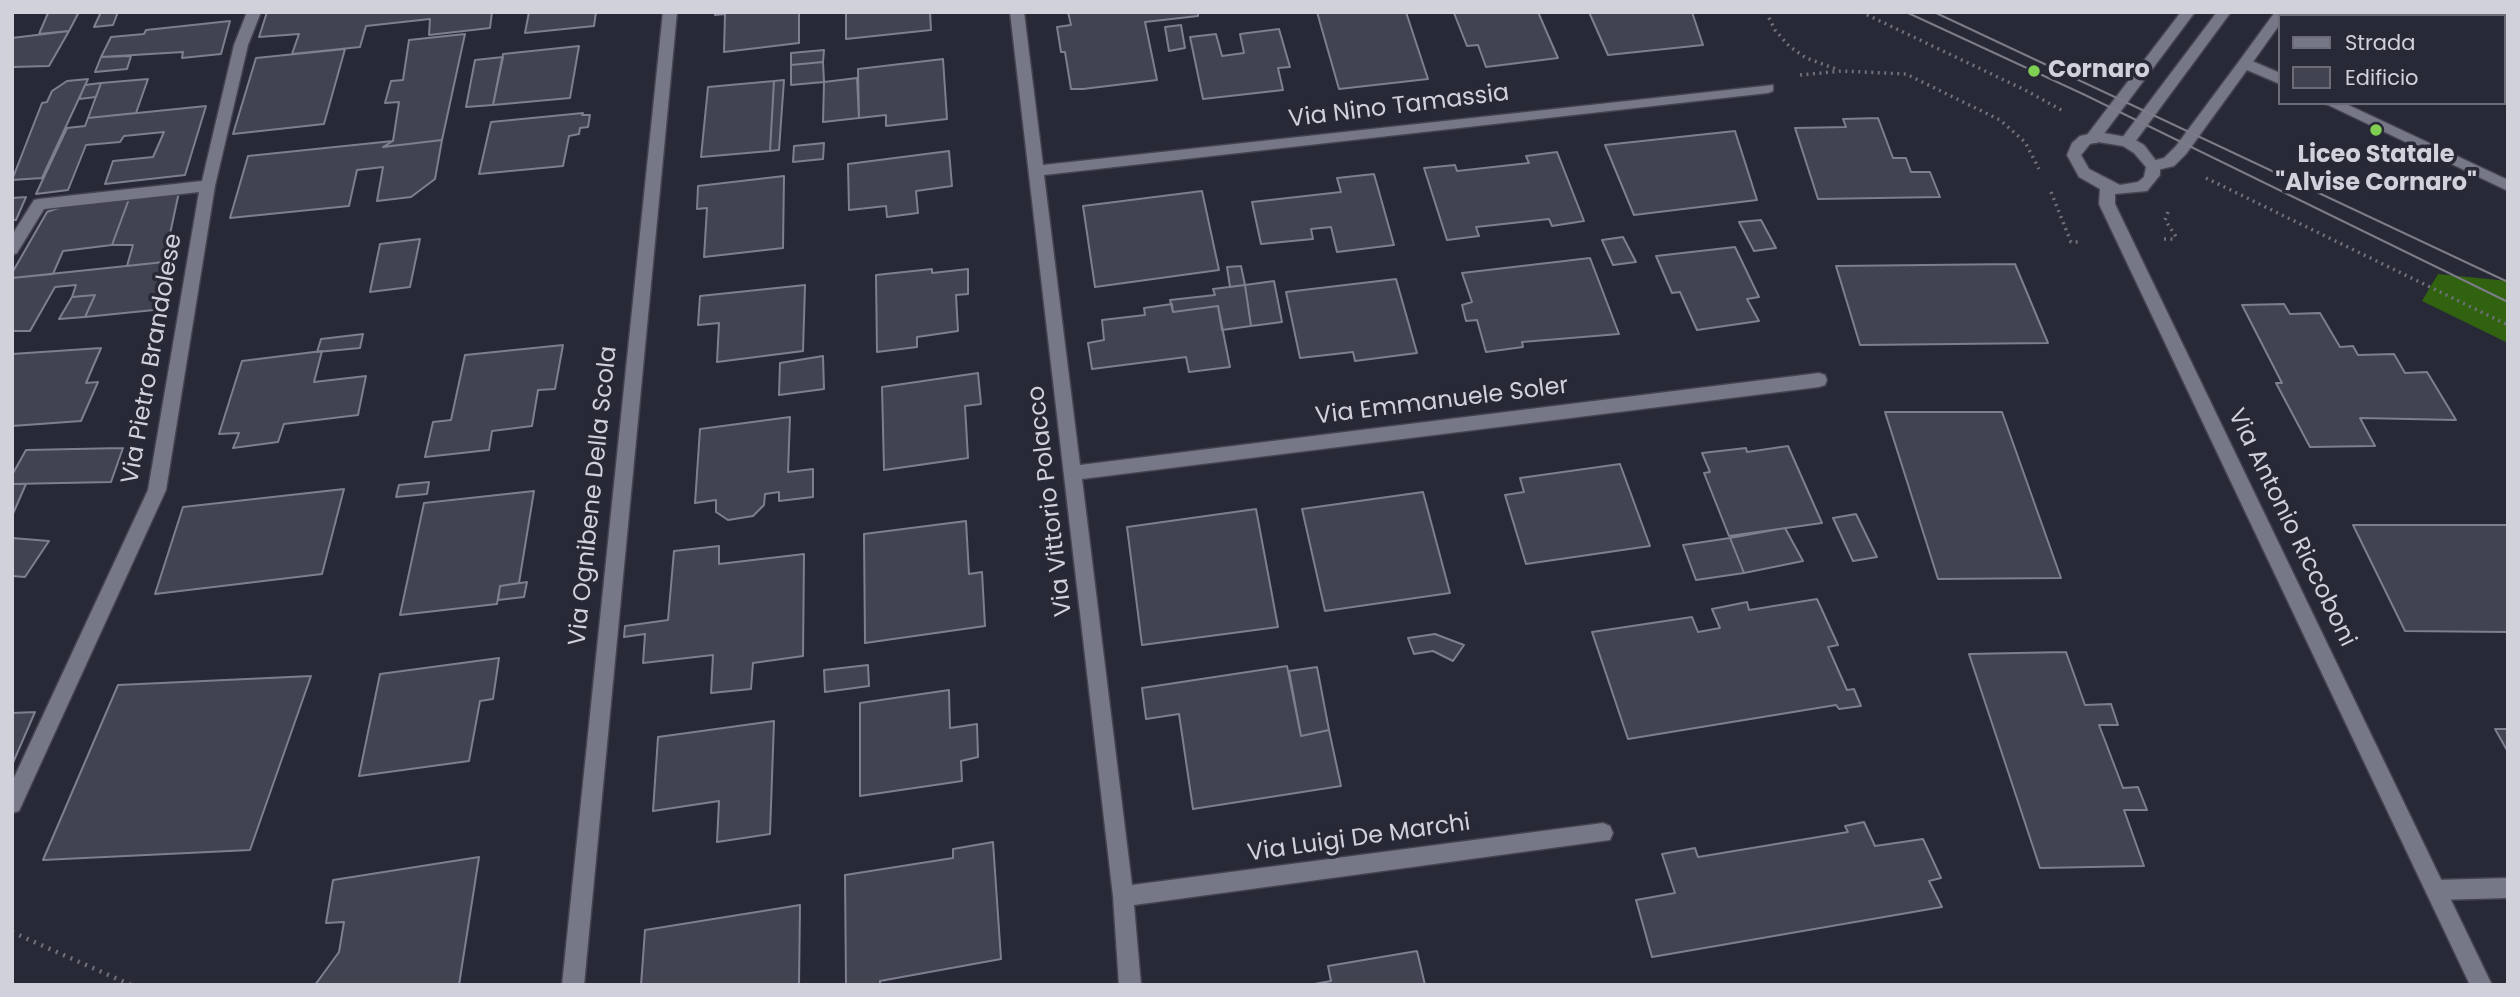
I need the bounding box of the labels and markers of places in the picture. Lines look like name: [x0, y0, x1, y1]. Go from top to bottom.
place label: Cornaro: [2048, 57, 2150, 85]
marker: Cornaro: [2026, 63, 2042, 79]
marker: Liceo Statale "Alvise Cornaro": [2368, 122, 2384, 138]
place label: Liceo Statale "Alvise Cornaro": [2275, 142, 2477, 198]

